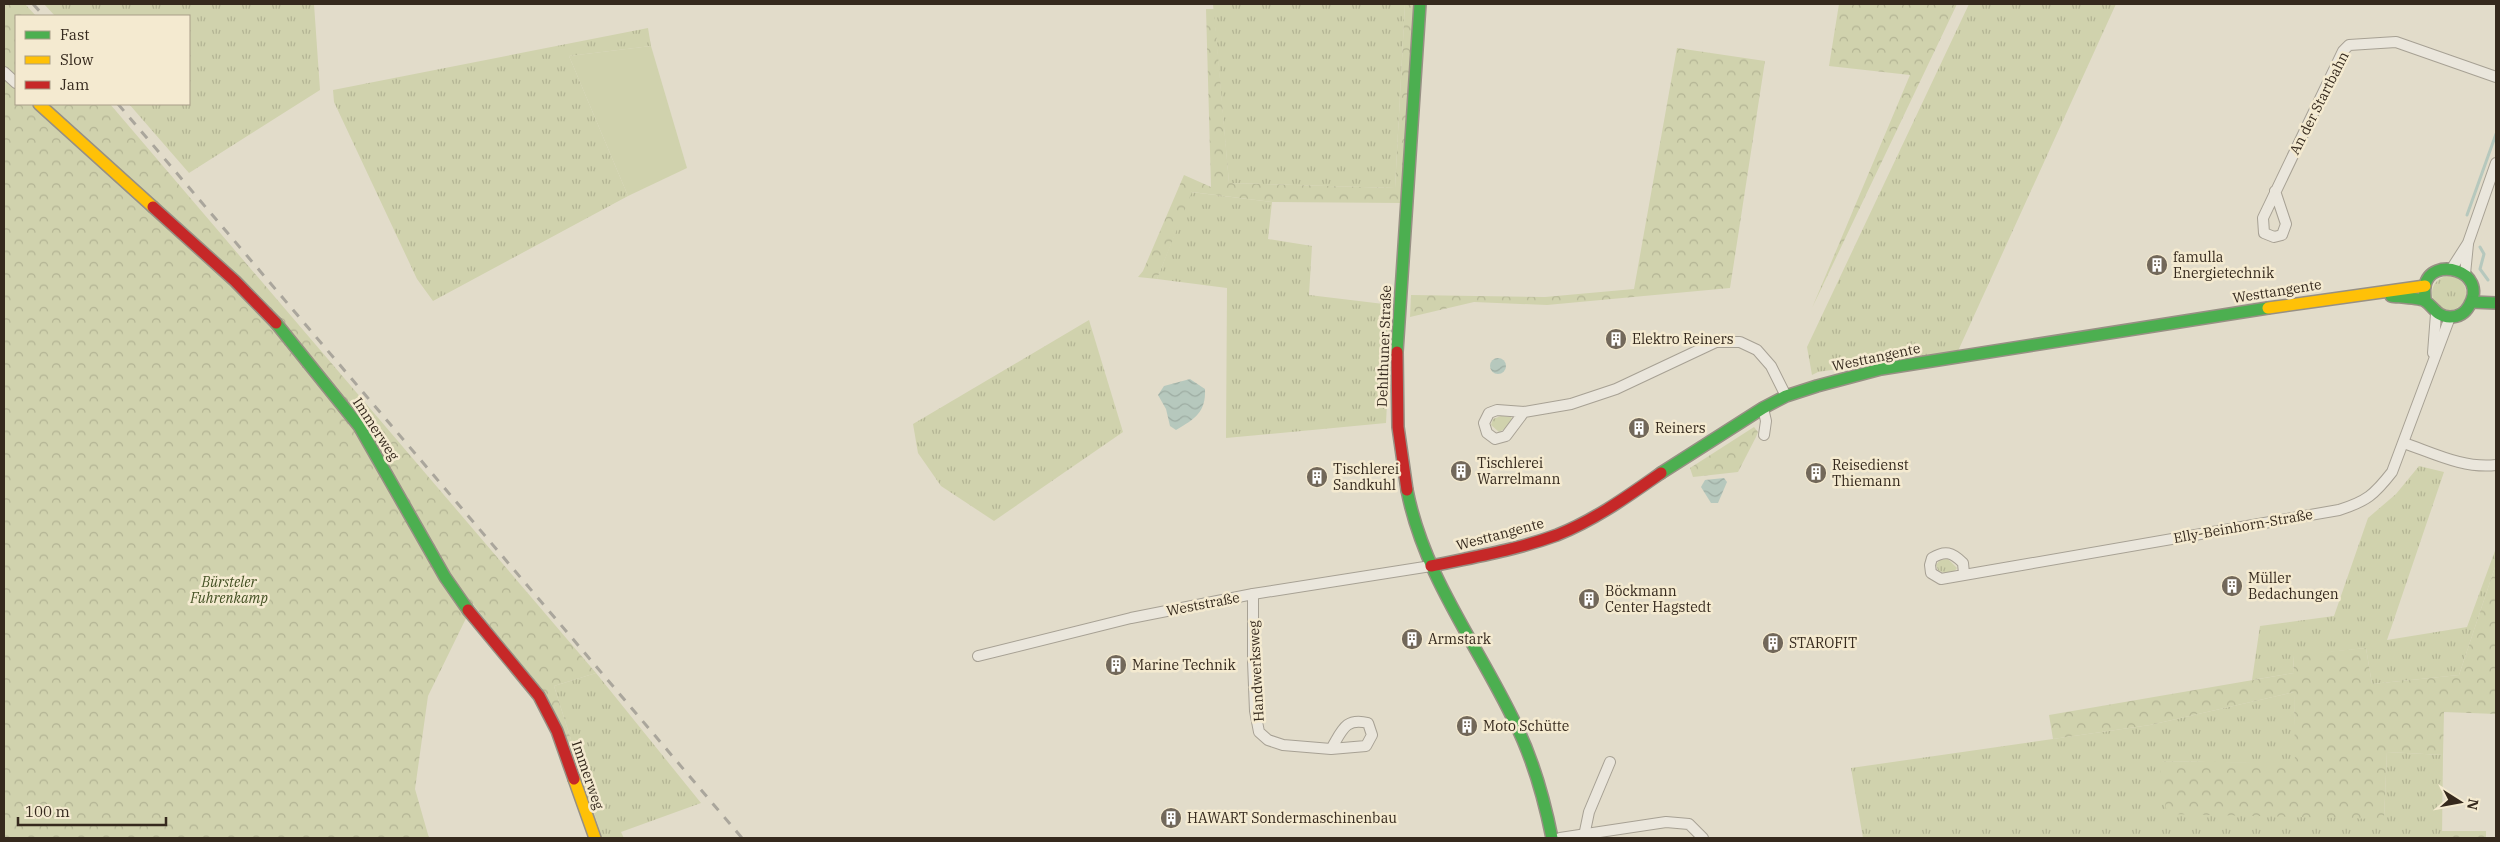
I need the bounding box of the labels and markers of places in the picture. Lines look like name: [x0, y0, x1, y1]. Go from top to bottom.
place label: famulla Energietechnik: [2173, 248, 2275, 282]
building icon: famulla Energietechnik: [2145, 253, 2169, 277]
building icon: Elektro Reiners: [1604, 327, 1628, 351]
place label: Elektro Reiners: [1632, 330, 1734, 348]
building icon: Reiners: [1627, 416, 1651, 440]
place label: Reiners: [1655, 419, 1706, 437]
place label: Tischlerei Warrelmann: [1477, 454, 1560, 488]
place label: Reisedienst Thiemann: [1832, 456, 1909, 490]
building icon: Tischlerei Warrelmann: [1449, 459, 1473, 483]
place label: Tischlerei Sandkuhl: [1333, 460, 1399, 494]
building icon: Reisedienst Thiemann: [1804, 461, 1828, 485]
building icon: Tischlerei Sandkuhl: [1305, 465, 1329, 489]
place label: Müller Bedachungen: [2248, 569, 2339, 603]
building icon: Müller Bedachungen: [2220, 574, 2244, 598]
place label: Böckmann Center Hagstedt: [1605, 582, 1711, 616]
building icon: Böckmann Center Hagstedt: [1577, 587, 1601, 611]
building icon: Armstark: [1400, 627, 1424, 651]
place label: Armstark: [1428, 630, 1492, 648]
building icon: STAROFIT: [1761, 631, 1785, 655]
place label: STAROFIT: [1789, 634, 1857, 652]
building icon: Marine Technik: [1104, 653, 1128, 677]
place label: Marine Technik: [1132, 656, 1236, 674]
building icon: Moto Schütte: [1455, 714, 1479, 738]
place label: Moto Schütte: [1483, 717, 1569, 735]
building icon: HAWART Sondermaschinenbau: [1159, 806, 1183, 830]
place label: HAWART Sondermaschinenbau: [1187, 809, 1397, 827]

